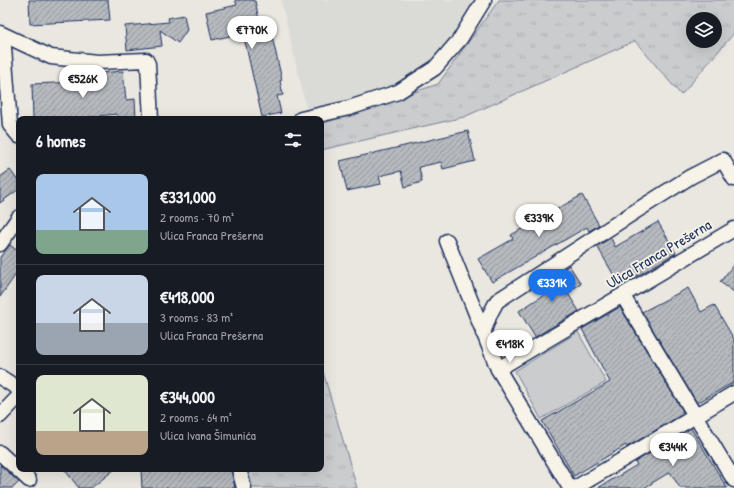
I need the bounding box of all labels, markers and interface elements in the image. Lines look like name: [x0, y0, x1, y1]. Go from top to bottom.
map controls: [686, 12, 722, 48]
button: layers: [686, 12, 722, 48]
pin: €770K: [224, 16, 280, 50]
text: €770K: [236, 20, 268, 38]
pin: €526K: [55, 65, 111, 99]
text: €526K: [68, 69, 98, 87]
text: 6 homes: [36, 129, 86, 152]
icon: filters: [282, 129, 304, 151]
text: €331,000: [160, 185, 216, 208]
icon: home: [68, 190, 116, 238]
pin: €339K: [511, 204, 567, 238]
text: 2 rooms · 70 m²: [160, 208, 234, 226]
text: €339K: [524, 208, 554, 226]
street label: Ulica Franca Prešerna: [602, 214, 715, 293]
text: Ulica Franca Prešerna: [160, 226, 263, 244]
pin: €331K: [524, 269, 580, 303]
text: €331K: [537, 273, 567, 291]
text: €418,000: [160, 285, 214, 308]
icon: home: [68, 291, 116, 339]
text: 3 rooms · 83 m²: [160, 308, 233, 326]
text: Ulica Franca Prešerna: [160, 326, 263, 344]
pin: €418K: [482, 330, 538, 364]
text: €418K: [496, 334, 524, 352]
text: €344,000: [160, 385, 215, 408]
icon: home: [68, 391, 116, 439]
text: 2 rooms · 64 m²: [160, 408, 232, 426]
text: Ulica Ivana Šimunića: [160, 426, 256, 444]
pin: €344K: [645, 433, 701, 467]
text: €344K: [659, 437, 687, 455]

